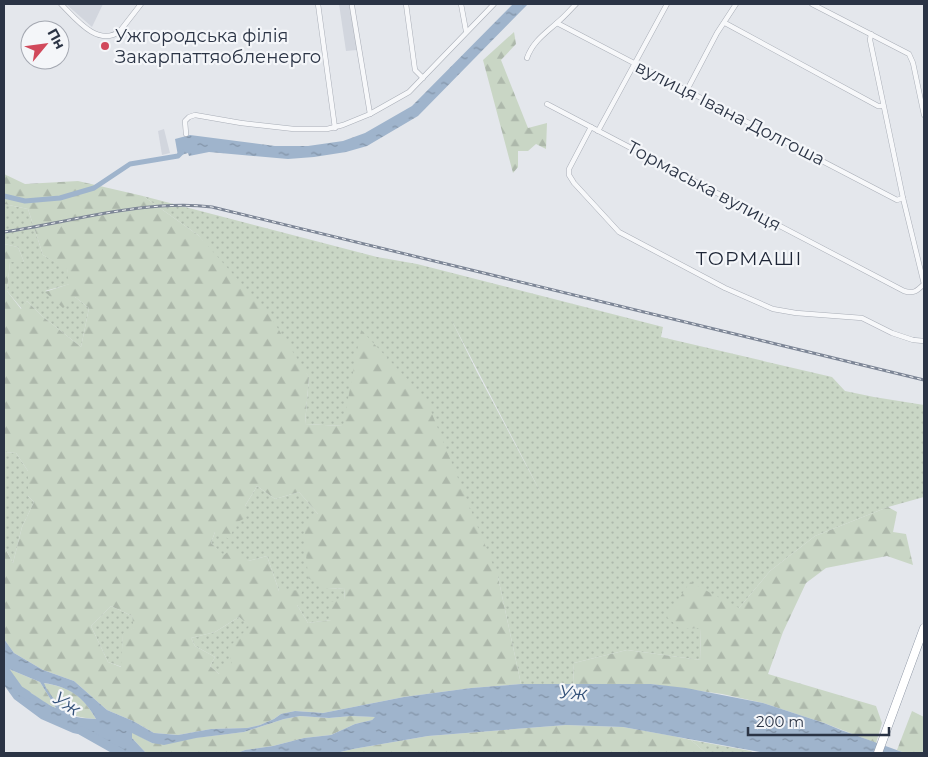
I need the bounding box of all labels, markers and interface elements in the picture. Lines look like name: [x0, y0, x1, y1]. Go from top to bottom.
north arrow: [20, 20, 70, 70]
text: Пн: [43, 25, 69, 52]
place label: Ужгородська філія Закарпаттяобленерго: [115, 25, 321, 68]
marker: Ужгородська філія Закарпаттяобленерго: [99, 40, 111, 52]
street label: вулиця Івана Долгоша: [631, 55, 829, 171]
street label: Тормаська вулиця: [623, 136, 785, 236]
district label: ТОРМАШІ: [696, 247, 802, 270]
water label: Уж: [558, 680, 589, 705]
water label: Уж: [49, 686, 86, 721]
scale bar: [748, 704, 889, 736]
text: 200 m: [756, 712, 804, 731]

